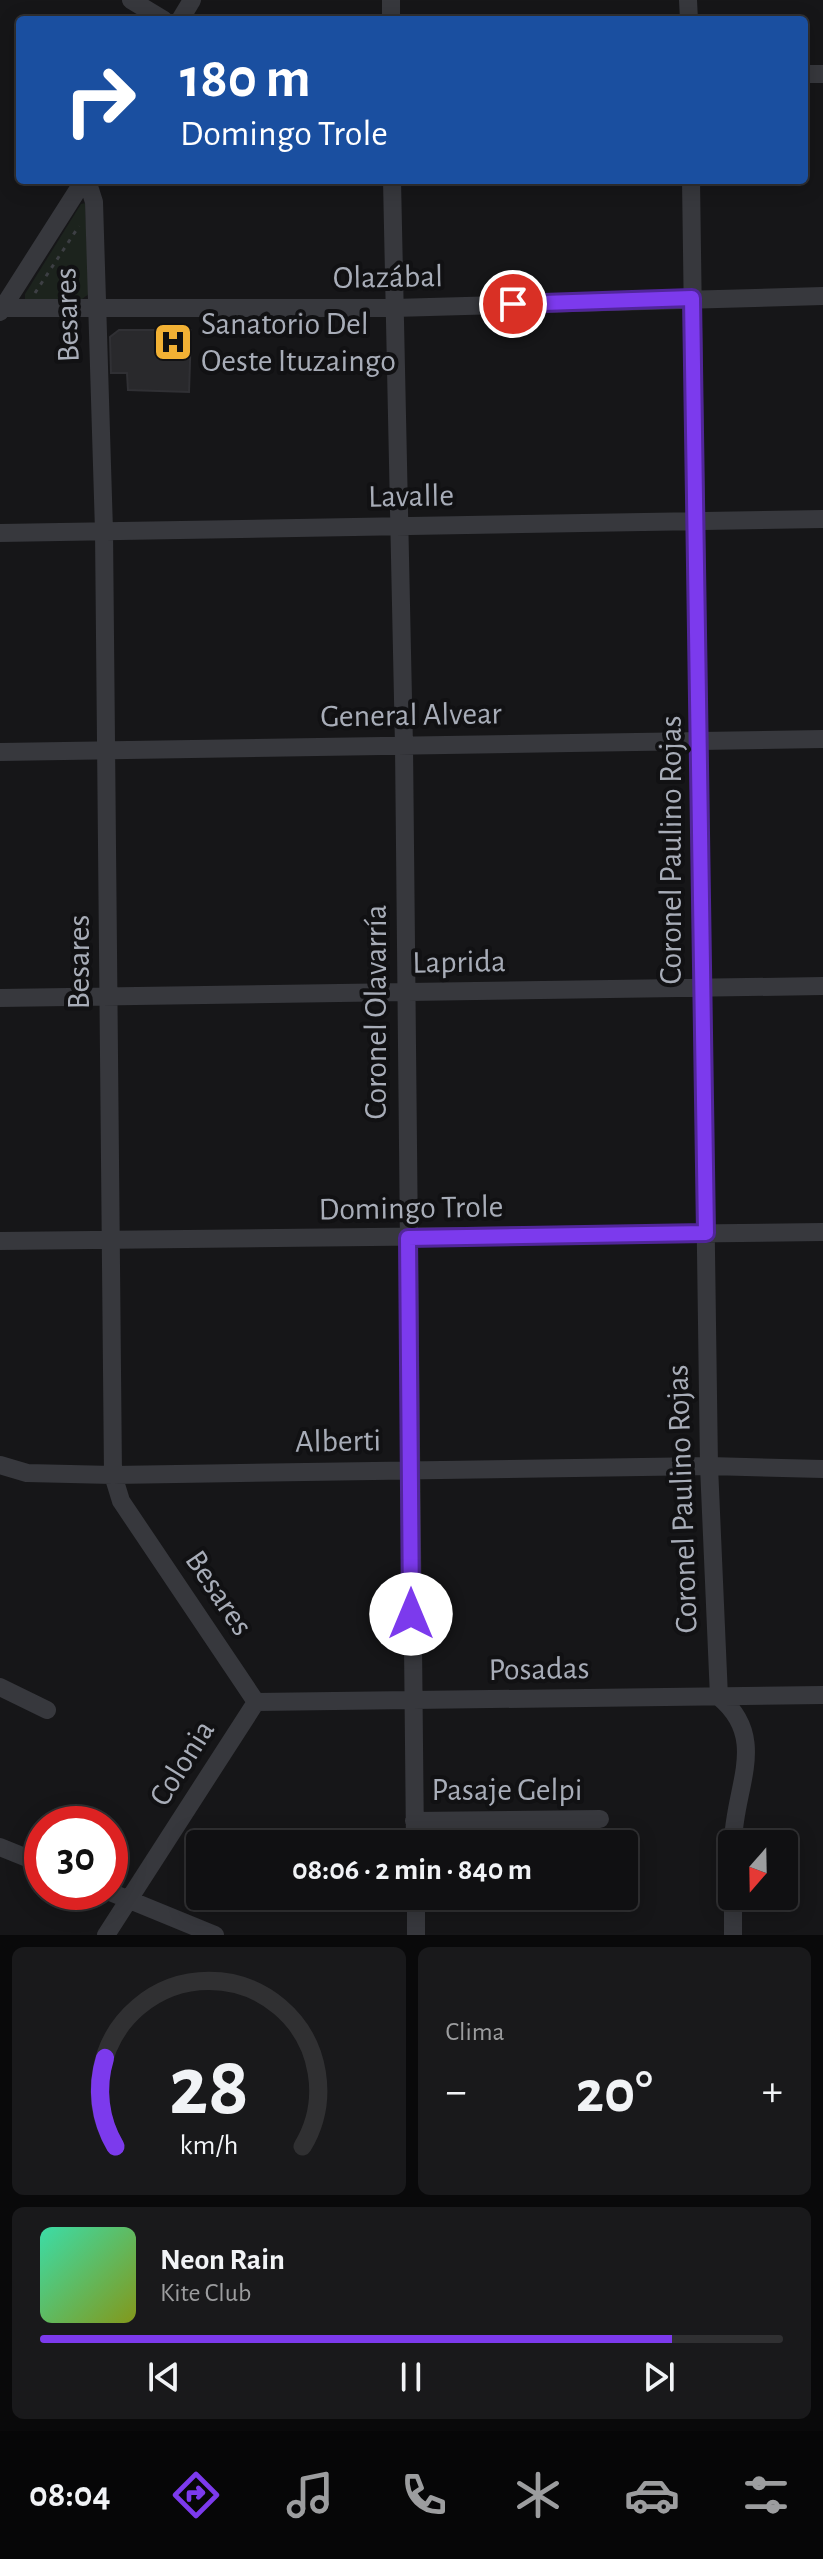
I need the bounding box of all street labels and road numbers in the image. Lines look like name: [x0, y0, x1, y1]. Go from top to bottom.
street label: Olazábal: [333, 260, 443, 294]
street label: Besares: [49, 267, 85, 363]
street label: Lavalle: [368, 479, 454, 513]
street label: General Alvear: [320, 697, 503, 733]
street label: Coronel Paulino Rojas: [655, 715, 687, 985]
street label: Coronel Olavarría: [360, 905, 392, 1119]
street label: Besares: [63, 915, 95, 1009]
street label: Laprida: [412, 945, 506, 979]
street label: Domingo Trole: [318, 1190, 504, 1226]
street label: Coronel Paulino Rojas: [661, 1364, 703, 1634]
street label: Alberti: [295, 1424, 381, 1458]
street label: Besares: [179, 1545, 259, 1641]
street label: Posadas: [488, 1652, 590, 1686]
street label: Colonia: [144, 1715, 220, 1811]
street label: Pasaje Gelpi: [432, 1774, 582, 1806]

